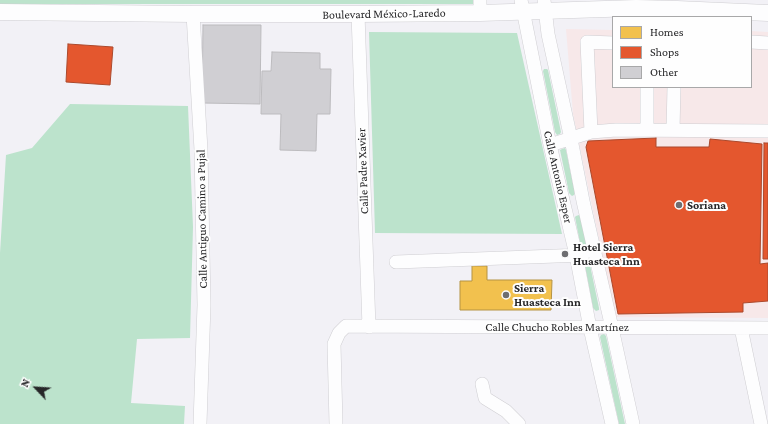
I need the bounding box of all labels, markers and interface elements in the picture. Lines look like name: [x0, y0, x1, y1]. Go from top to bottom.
street label: Boulevard México-Laredo: [322, 6, 446, 22]
legend: [612, 16, 752, 88]
text: Homes: [650, 25, 683, 39]
text: Shops: [650, 45, 679, 59]
text: Other: [650, 65, 678, 79]
street label: Calle Padre Xavier: [354, 128, 372, 214]
street label: Calle Antonio Esper: [540, 129, 576, 225]
street label: Calle Antiguo Camino a Pujal: [194, 149, 210, 289]
place label: Soriana: [687, 198, 726, 212]
marker: Soriana: [674, 200, 684, 210]
place label: Hotel Sierra Huasteca Inn: [573, 240, 640, 268]
marker: Hotel Sierra Huasteca Inn: [560, 249, 570, 259]
place label: Sierra Huasteca Inn: [514, 281, 581, 309]
marker: Sierra Huasteca Inn: [501, 290, 511, 300]
street label: Calle Chucho Robles Martínez: [485, 320, 629, 334]
north arrow: [16, 368, 56, 408]
text: N: [18, 377, 32, 389]

